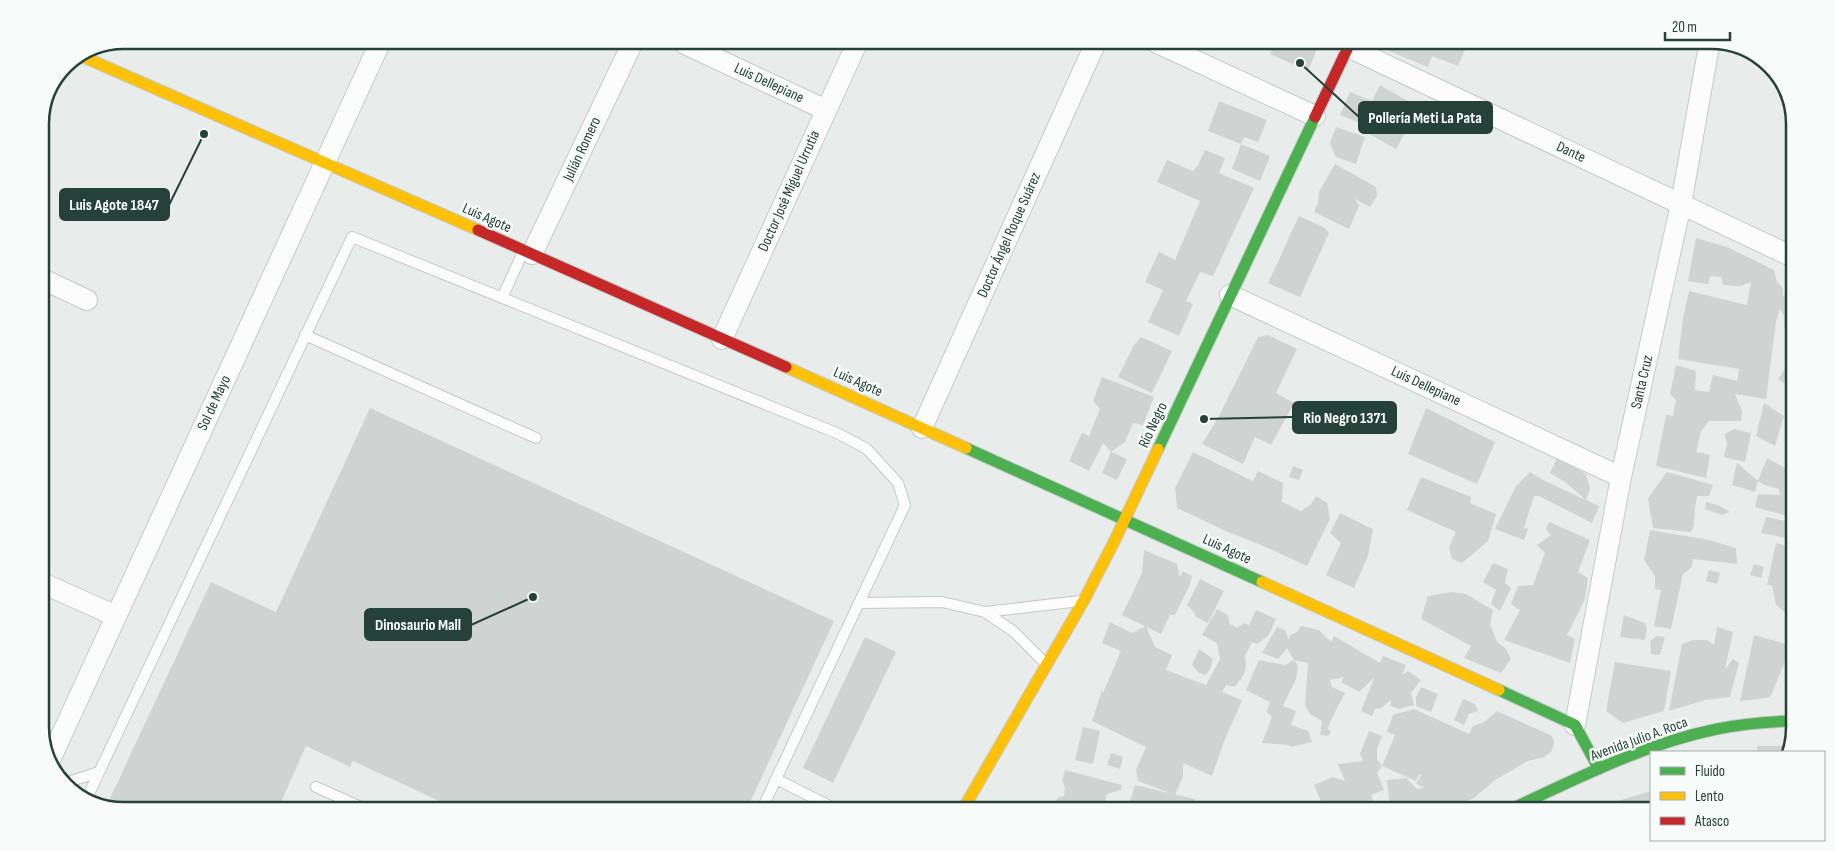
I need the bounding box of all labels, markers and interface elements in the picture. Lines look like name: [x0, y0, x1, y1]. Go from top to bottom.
scale bar: [1665, 10, 1730, 42]
text: 20 m: [1672, 18, 1697, 37]
street label: Luis Dellepiane: [731, 59, 807, 107]
callout: Pollería Meti La Pata: [1359, 102, 1492, 133]
text: Pollería Meti La Pata: [1368, 109, 1482, 128]
street label: Julián Romero: [558, 114, 605, 185]
street label: Doctor José Miguel Urrutia: [754, 127, 824, 255]
street label: Dante: [1553, 137, 1589, 167]
street label: Doctor Ángel Roque Suárez: [973, 169, 1045, 301]
callout: Luis Agote 1847: [60, 189, 169, 220]
text: Luis Agote 1847: [69, 196, 159, 215]
street label: Luis Agote: [460, 199, 514, 237]
street label: Santa Cruz: [1627, 353, 1658, 411]
street label: Luis Dellepiane: [1388, 362, 1464, 410]
street label: Luis Agote: [831, 363, 885, 401]
street label: Sol de Mayo: [193, 372, 235, 434]
street label: Río Negro: [1134, 399, 1172, 451]
callout: Rio Negro 1371: [1293, 402, 1396, 433]
text: Rio Negro 1371: [1303, 409, 1388, 428]
street label: Luis Agote: [1200, 529, 1254, 569]
callout: Dinosaurio Mall: [365, 609, 471, 640]
text: Dinosaurio Mall: [375, 616, 461, 635]
street label: Avenida Julio A. Roca: [1587, 713, 1690, 766]
legend: [1650, 751, 1825, 841]
text: Fluido: [1695, 762, 1725, 781]
text: Lento: [1695, 787, 1724, 806]
text: Atasco: [1694, 812, 1729, 831]

